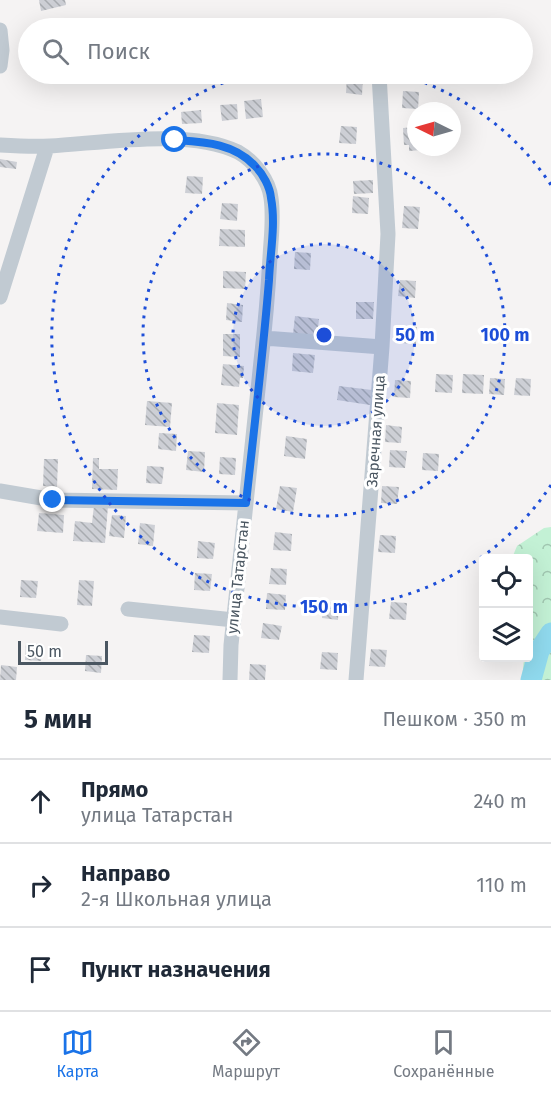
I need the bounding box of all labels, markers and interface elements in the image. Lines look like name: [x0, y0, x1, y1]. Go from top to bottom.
search box: [18, 18, 533, 84]
icon: search: [39, 35, 72, 68]
text: Поиск: [87, 38, 150, 65]
north arrow: [407, 102, 461, 156]
route start: [161, 126, 187, 152]
text: 50 m: [395, 324, 435, 346]
text: 100 m: [481, 324, 529, 346]
centre of rings: [314, 325, 334, 345]
street label: Заречная улица: [363, 374, 389, 488]
route end: [39, 486, 65, 512]
street label: улица Татарстан: [223, 519, 253, 635]
map controls: [479, 554, 533, 662]
button: locate: [479, 554, 533, 608]
text: 150 m: [300, 596, 348, 618]
button: layers: [479, 608, 533, 662]
scale bar: [18, 638, 108, 666]
text: 50 m: [27, 642, 62, 661]
text: 5 мин: [24, 704, 92, 735]
text: Пешком · 350 m: [382, 707, 527, 731]
text: Прямо: [81, 776, 148, 803]
icon: ahead: [24, 785, 57, 818]
text: 240 m: [473, 789, 527, 813]
text: улица Татарстан: [81, 803, 233, 827]
text: Направо: [81, 860, 170, 887]
icon: right: [24, 869, 57, 902]
text: 110 m: [476, 873, 527, 897]
text: 2-я Школьная улица: [81, 887, 272, 911]
icon: arrive: [24, 953, 57, 986]
text: Пункт назначения: [81, 956, 271, 983]
tab: Карта: [57, 1026, 99, 1081]
tab: Маршрут: [212, 1026, 280, 1081]
tab: Сохранённые: [393, 1026, 494, 1081]

